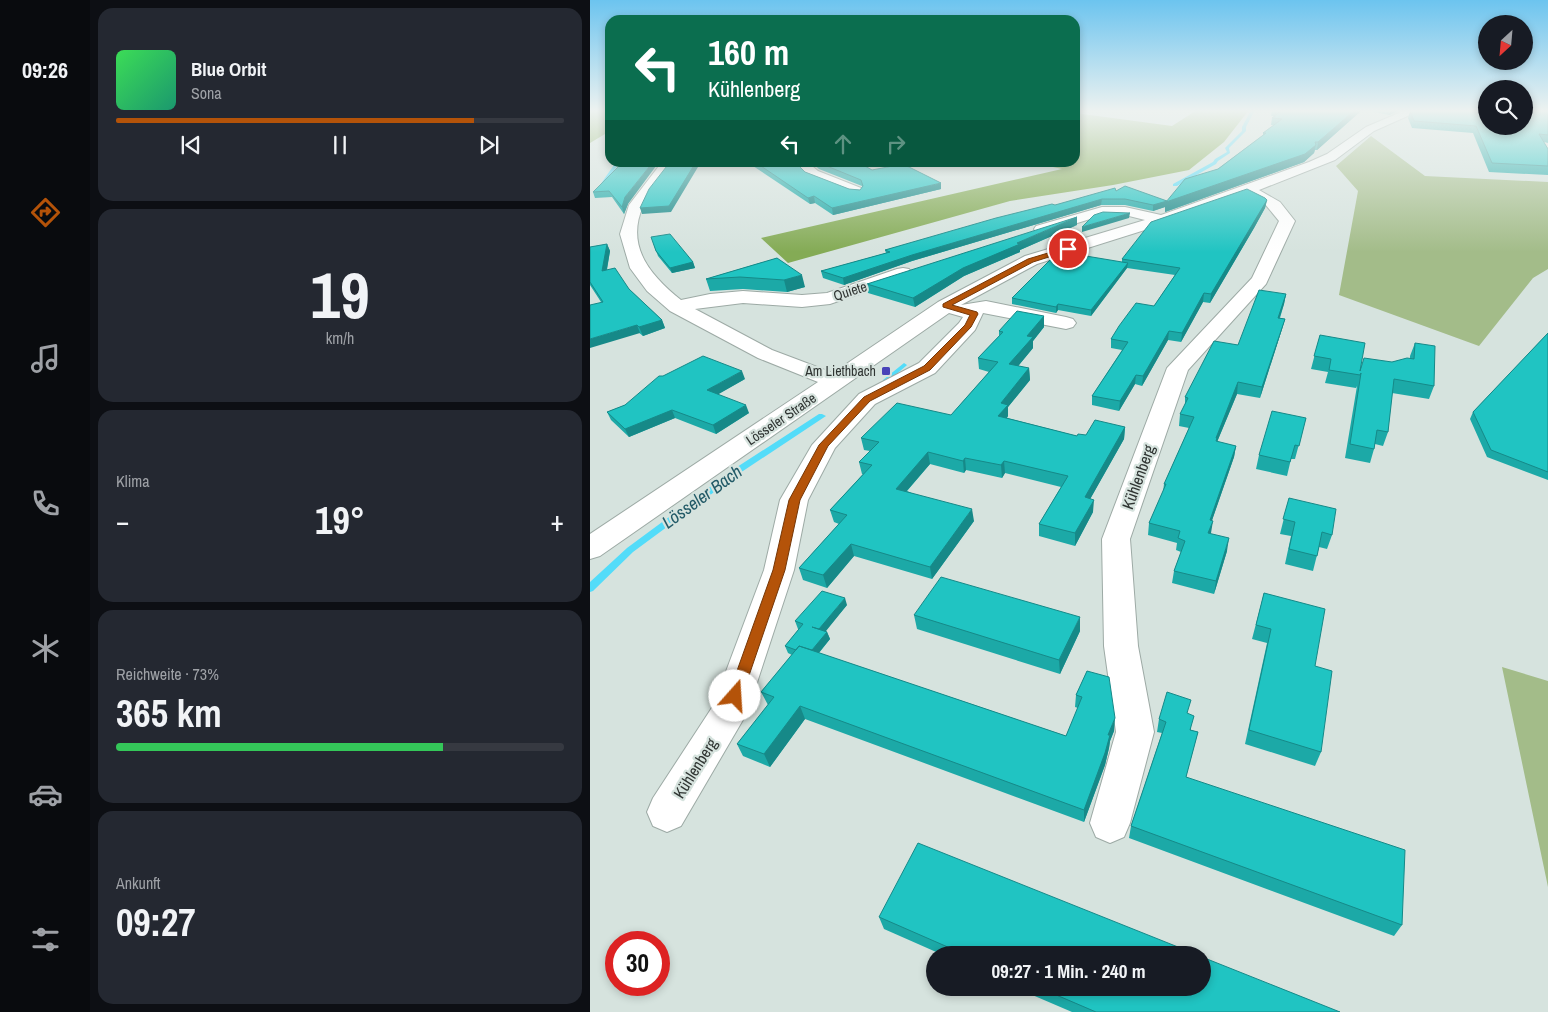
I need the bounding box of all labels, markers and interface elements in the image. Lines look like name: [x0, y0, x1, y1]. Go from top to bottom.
north arrow: [1478, 15, 1532, 70]
map controls: [1478, 15, 1533, 135]
text: 160 m: [708, 29, 789, 76]
icon: left: [625, 35, 690, 100]
text: 09:26: [22, 55, 68, 85]
text: Blue Orbit: [191, 56, 266, 82]
text: Kühlenberg: [708, 74, 800, 104]
button: search: [1478, 80, 1533, 135]
text: Sona: [191, 82, 222, 104]
icon: left: [776, 130, 804, 158]
icon: ahead: [829, 130, 857, 158]
icon: right: [882, 130, 910, 158]
icon: previous: [177, 131, 205, 159]
icon: pause: [326, 131, 354, 159]
icon: next: [475, 131, 503, 159]
icon: directions: [28, 195, 63, 230]
pin: [1047, 228, 1089, 270]
icon: arrive: [1054, 235, 1082, 263]
text: 19: [310, 251, 370, 338]
street label: Quiete: [831, 277, 869, 305]
text: km/h: [326, 327, 354, 349]
icon: music: [28, 341, 63, 376]
place label: Am Liethbach: [804, 362, 876, 380]
marker: Am Liethbach: [880, 365, 892, 377]
street label: Lösseler Straße: [742, 389, 820, 449]
street label: Kühlenberg: [1116, 441, 1160, 512]
water label: Lösseler Bach: [657, 459, 747, 534]
text: Klima: [116, 470, 150, 492]
icon: phone: [28, 486, 63, 521]
text: 19°: [315, 495, 365, 546]
text: −: [116, 502, 129, 540]
text: +: [551, 502, 564, 540]
icon: climate: [28, 631, 63, 666]
text: Reichweite · 73%: [116, 663, 219, 685]
position arrow: [708, 669, 760, 721]
text: 365 km: [116, 688, 222, 739]
street label: Kühlenberg: [668, 733, 722, 802]
icon: car: [28, 777, 63, 812]
text: Ankunft: [116, 872, 161, 894]
text: 09:27: [116, 897, 196, 948]
icon: filters: [28, 922, 63, 957]
speed limit sign: 30: [605, 931, 670, 996]
text: 09:27 · 1 Min. · 240 m: [991, 958, 1146, 984]

